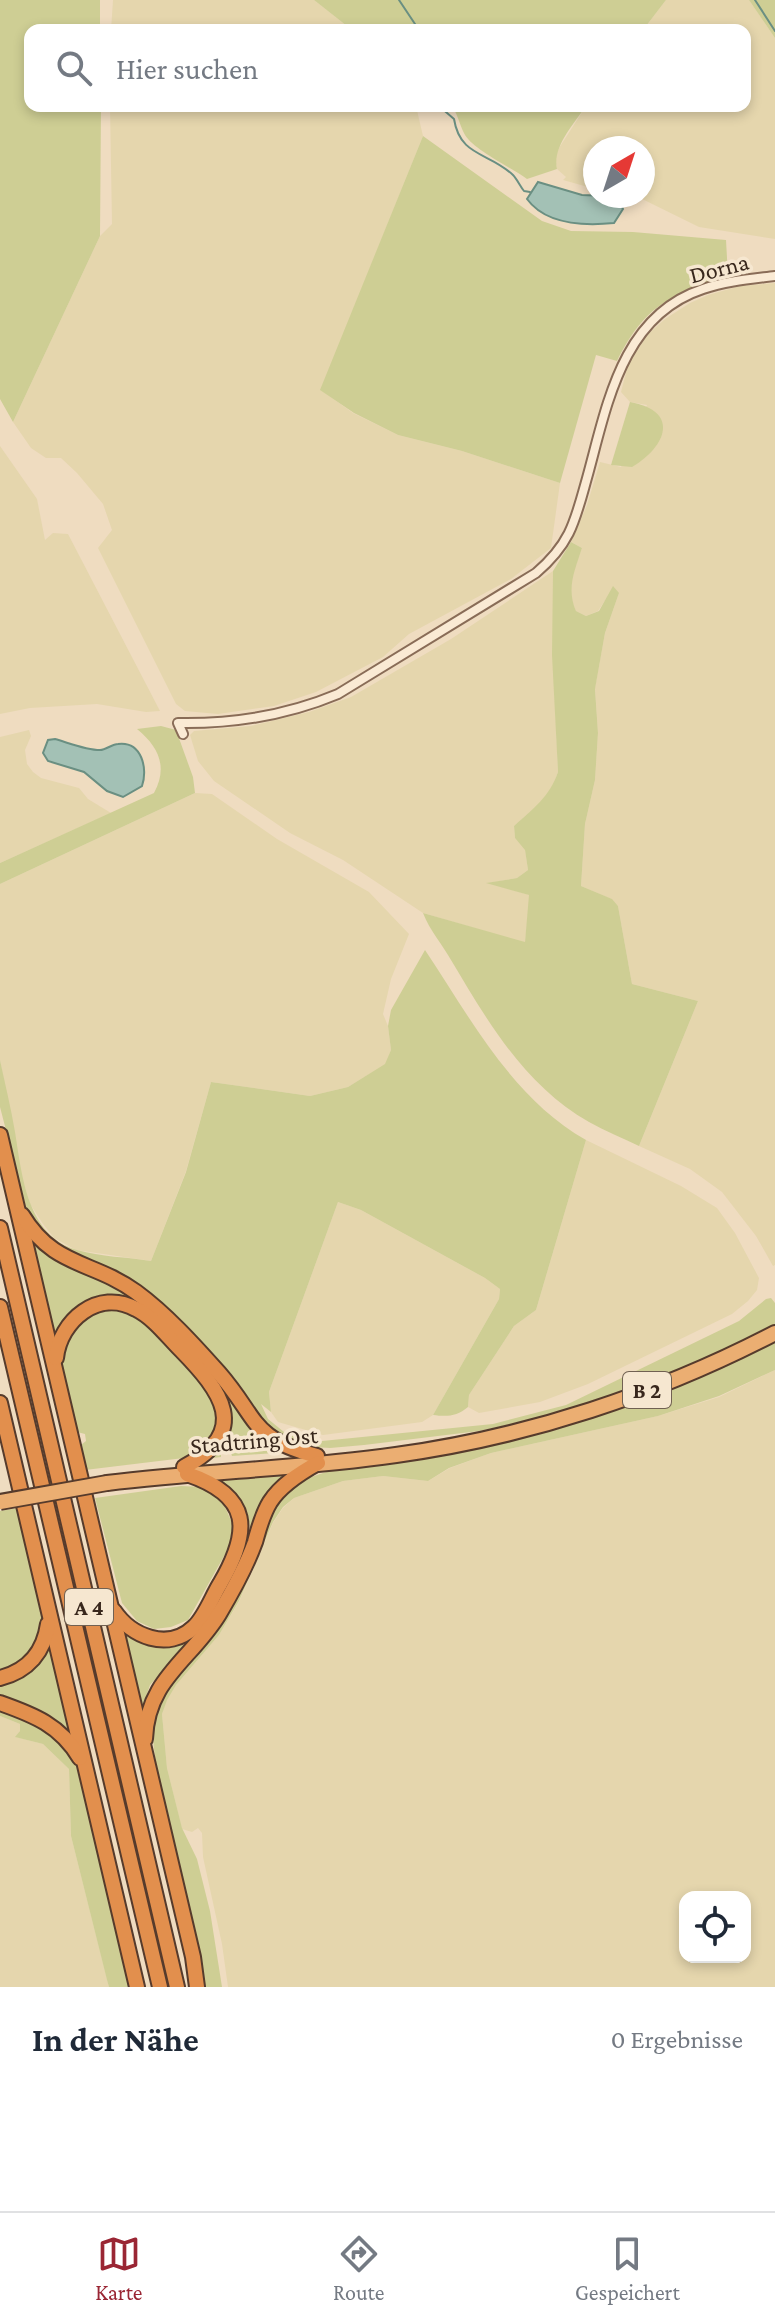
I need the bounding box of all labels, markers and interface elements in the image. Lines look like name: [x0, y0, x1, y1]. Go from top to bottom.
search box: [24, 24, 751, 112]
icon: search: [52, 46, 96, 90]
text: Hier suchen: [116, 52, 258, 85]
north arrow: [583, 136, 655, 208]
street label: Dorna: [686, 248, 752, 288]
road number: B 2: [623, 1372, 671, 1408]
street label: Stadtring Ost: [189, 1421, 320, 1459]
road number: A 4: [65, 1589, 113, 1625]
map controls: [679, 1891, 751, 1963]
button: locate: [679, 1891, 751, 1963]
text: In der Nähe: [32, 2021, 199, 2058]
text: 0 Ergebnisse: [611, 2025, 743, 2054]
tab: Karte: [95, 2232, 143, 2305]
tab: Route: [333, 2232, 384, 2305]
tab: Gespeichert: [575, 2232, 680, 2305]

